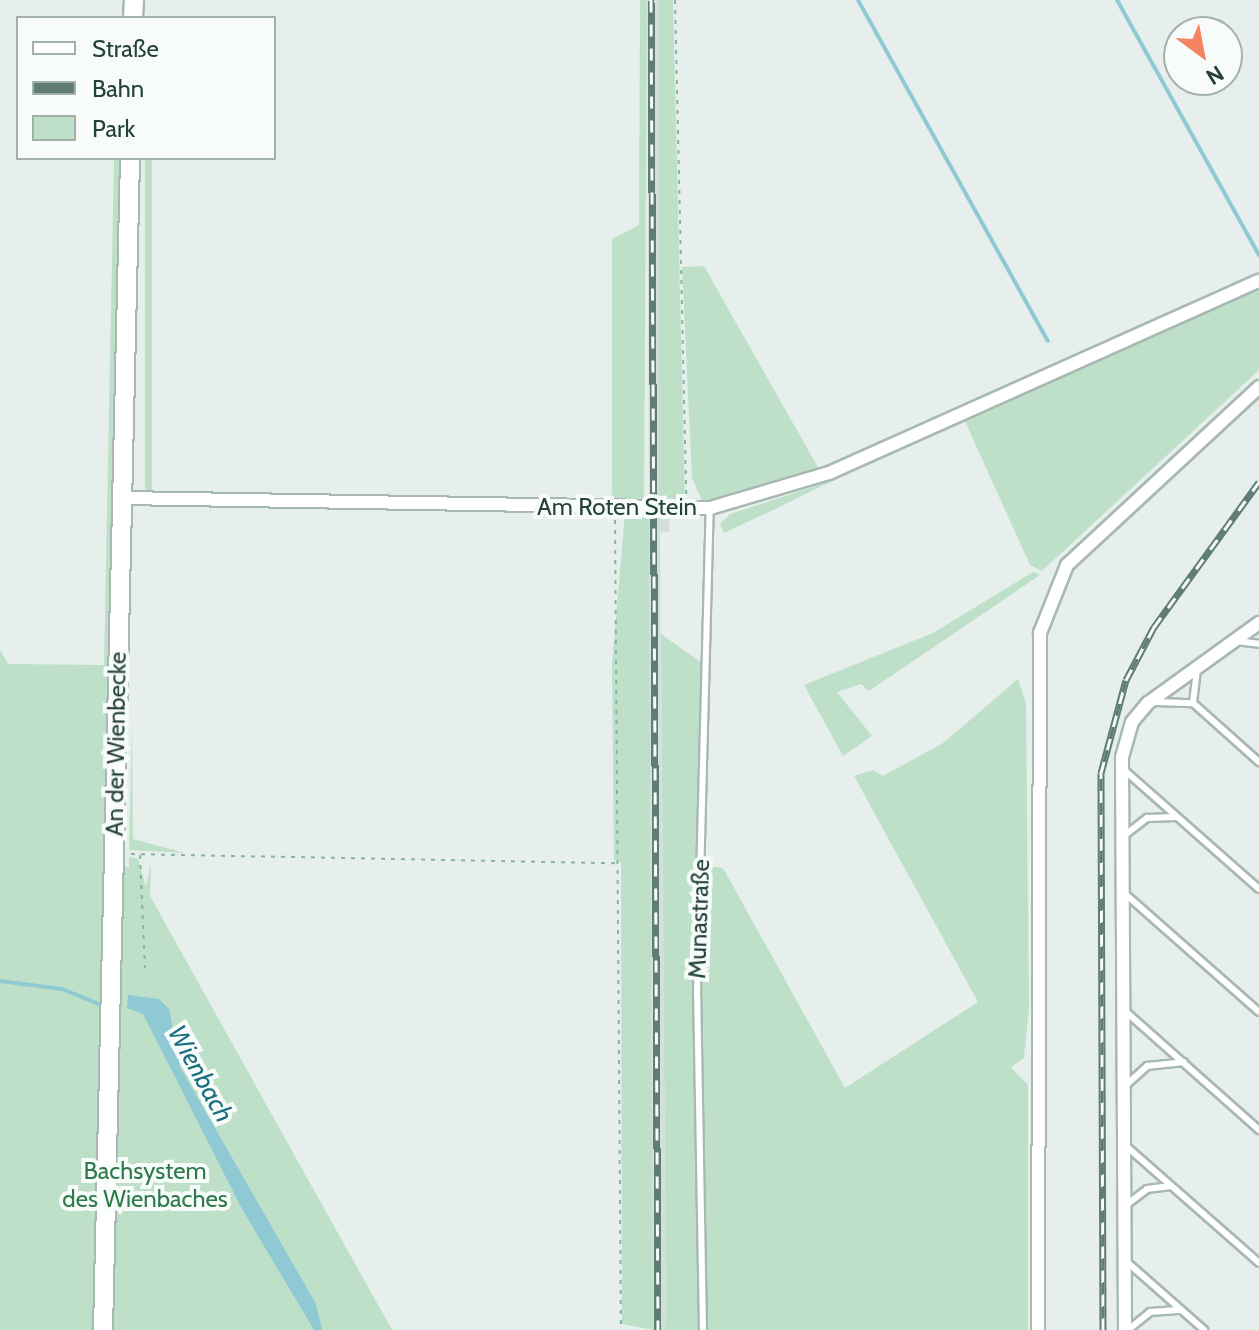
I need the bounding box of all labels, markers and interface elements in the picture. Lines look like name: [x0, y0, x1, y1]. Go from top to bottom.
legend: [16, 16, 276, 160]
north arrow: [1163, 16, 1243, 96]
text: Straße: [92, 34, 159, 63]
text: N: [1201, 60, 1229, 91]
text: Bahn: [92, 74, 144, 103]
text: Park: [92, 114, 135, 143]
street label: Am Roten Stein: [537, 493, 697, 521]
street label: An der Wienbecke: [100, 651, 132, 837]
street label: Munastraße: [683, 859, 715, 979]
water label: Wienbach: [161, 1020, 239, 1128]
park label: Bachsystem des Wienbaches: [62, 1157, 228, 1213]

